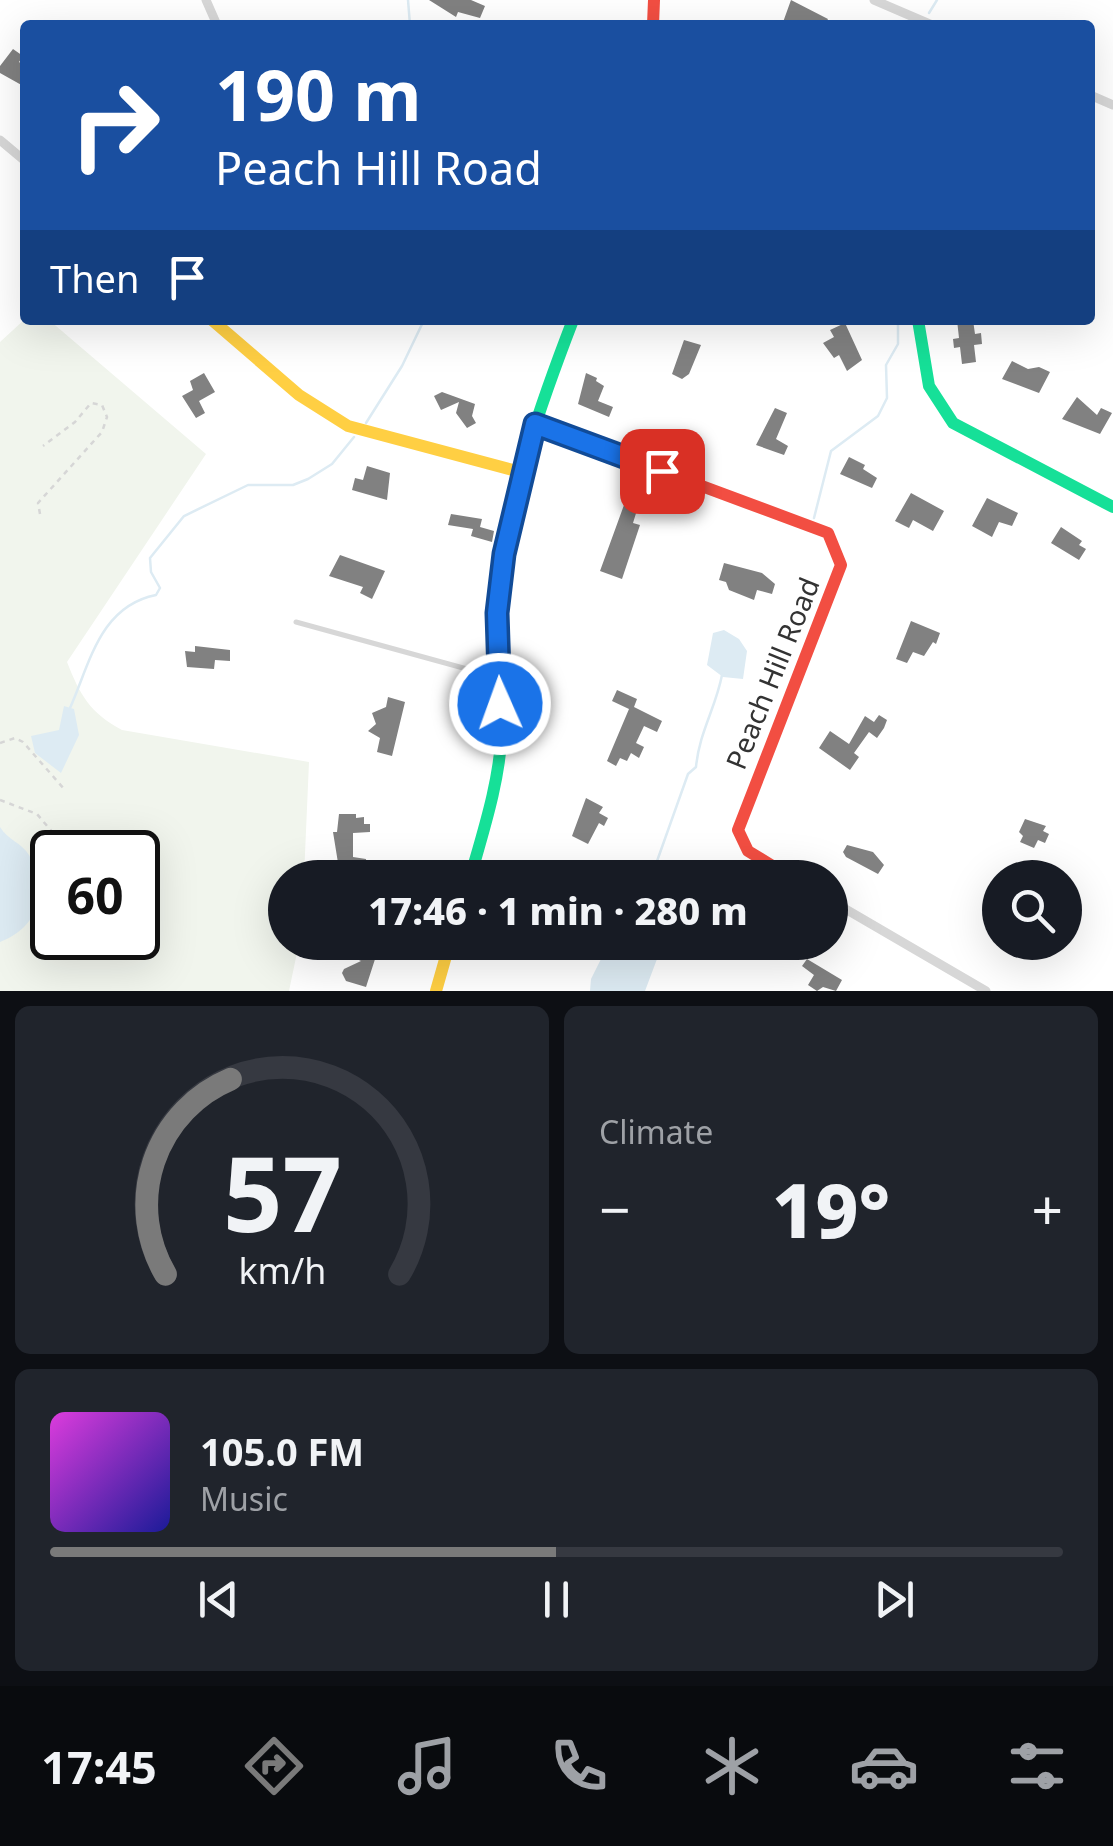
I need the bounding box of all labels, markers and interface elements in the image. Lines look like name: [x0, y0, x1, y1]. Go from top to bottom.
text: 190 m: [215, 46, 422, 142]
icon: right: [50, 60, 180, 190]
text: Peach Hill Road: [215, 137, 542, 198]
icon: arrive: [160, 250, 215, 305]
text: Then: [50, 252, 140, 304]
pin: [620, 429, 705, 514]
icon: arrive: [635, 444, 690, 499]
street label: Peach Hill Road: [716, 572, 828, 774]
position arrow: [448, 652, 552, 756]
speed limit sign: 60: [30, 830, 160, 960]
map controls: [982, 860, 1082, 960]
button: search: [982, 860, 1082, 960]
text: 17:46 · 1 min · 280 m: [368, 884, 748, 936]
text: Climate: [599, 1110, 713, 1153]
text: 57: [223, 1121, 341, 1262]
text: 19°: [772, 1158, 890, 1260]
text: −: [599, 1171, 630, 1246]
text: +: [1032, 1171, 1063, 1246]
text: km/h: [238, 1246, 326, 1294]
text: 105.0 FM: [200, 1425, 364, 1477]
text: Music: [200, 1477, 288, 1520]
icon: previous: [191, 1572, 246, 1627]
icon: pause: [529, 1572, 584, 1627]
icon: next: [867, 1572, 922, 1627]
icon: directions: [239, 1731, 309, 1801]
icon: music: [392, 1731, 462, 1801]
icon: phone: [544, 1731, 614, 1801]
icon: climate: [697, 1731, 767, 1801]
icon: car: [849, 1731, 919, 1801]
icon: filters: [1002, 1731, 1072, 1801]
text: 17:45: [41, 1736, 157, 1797]

